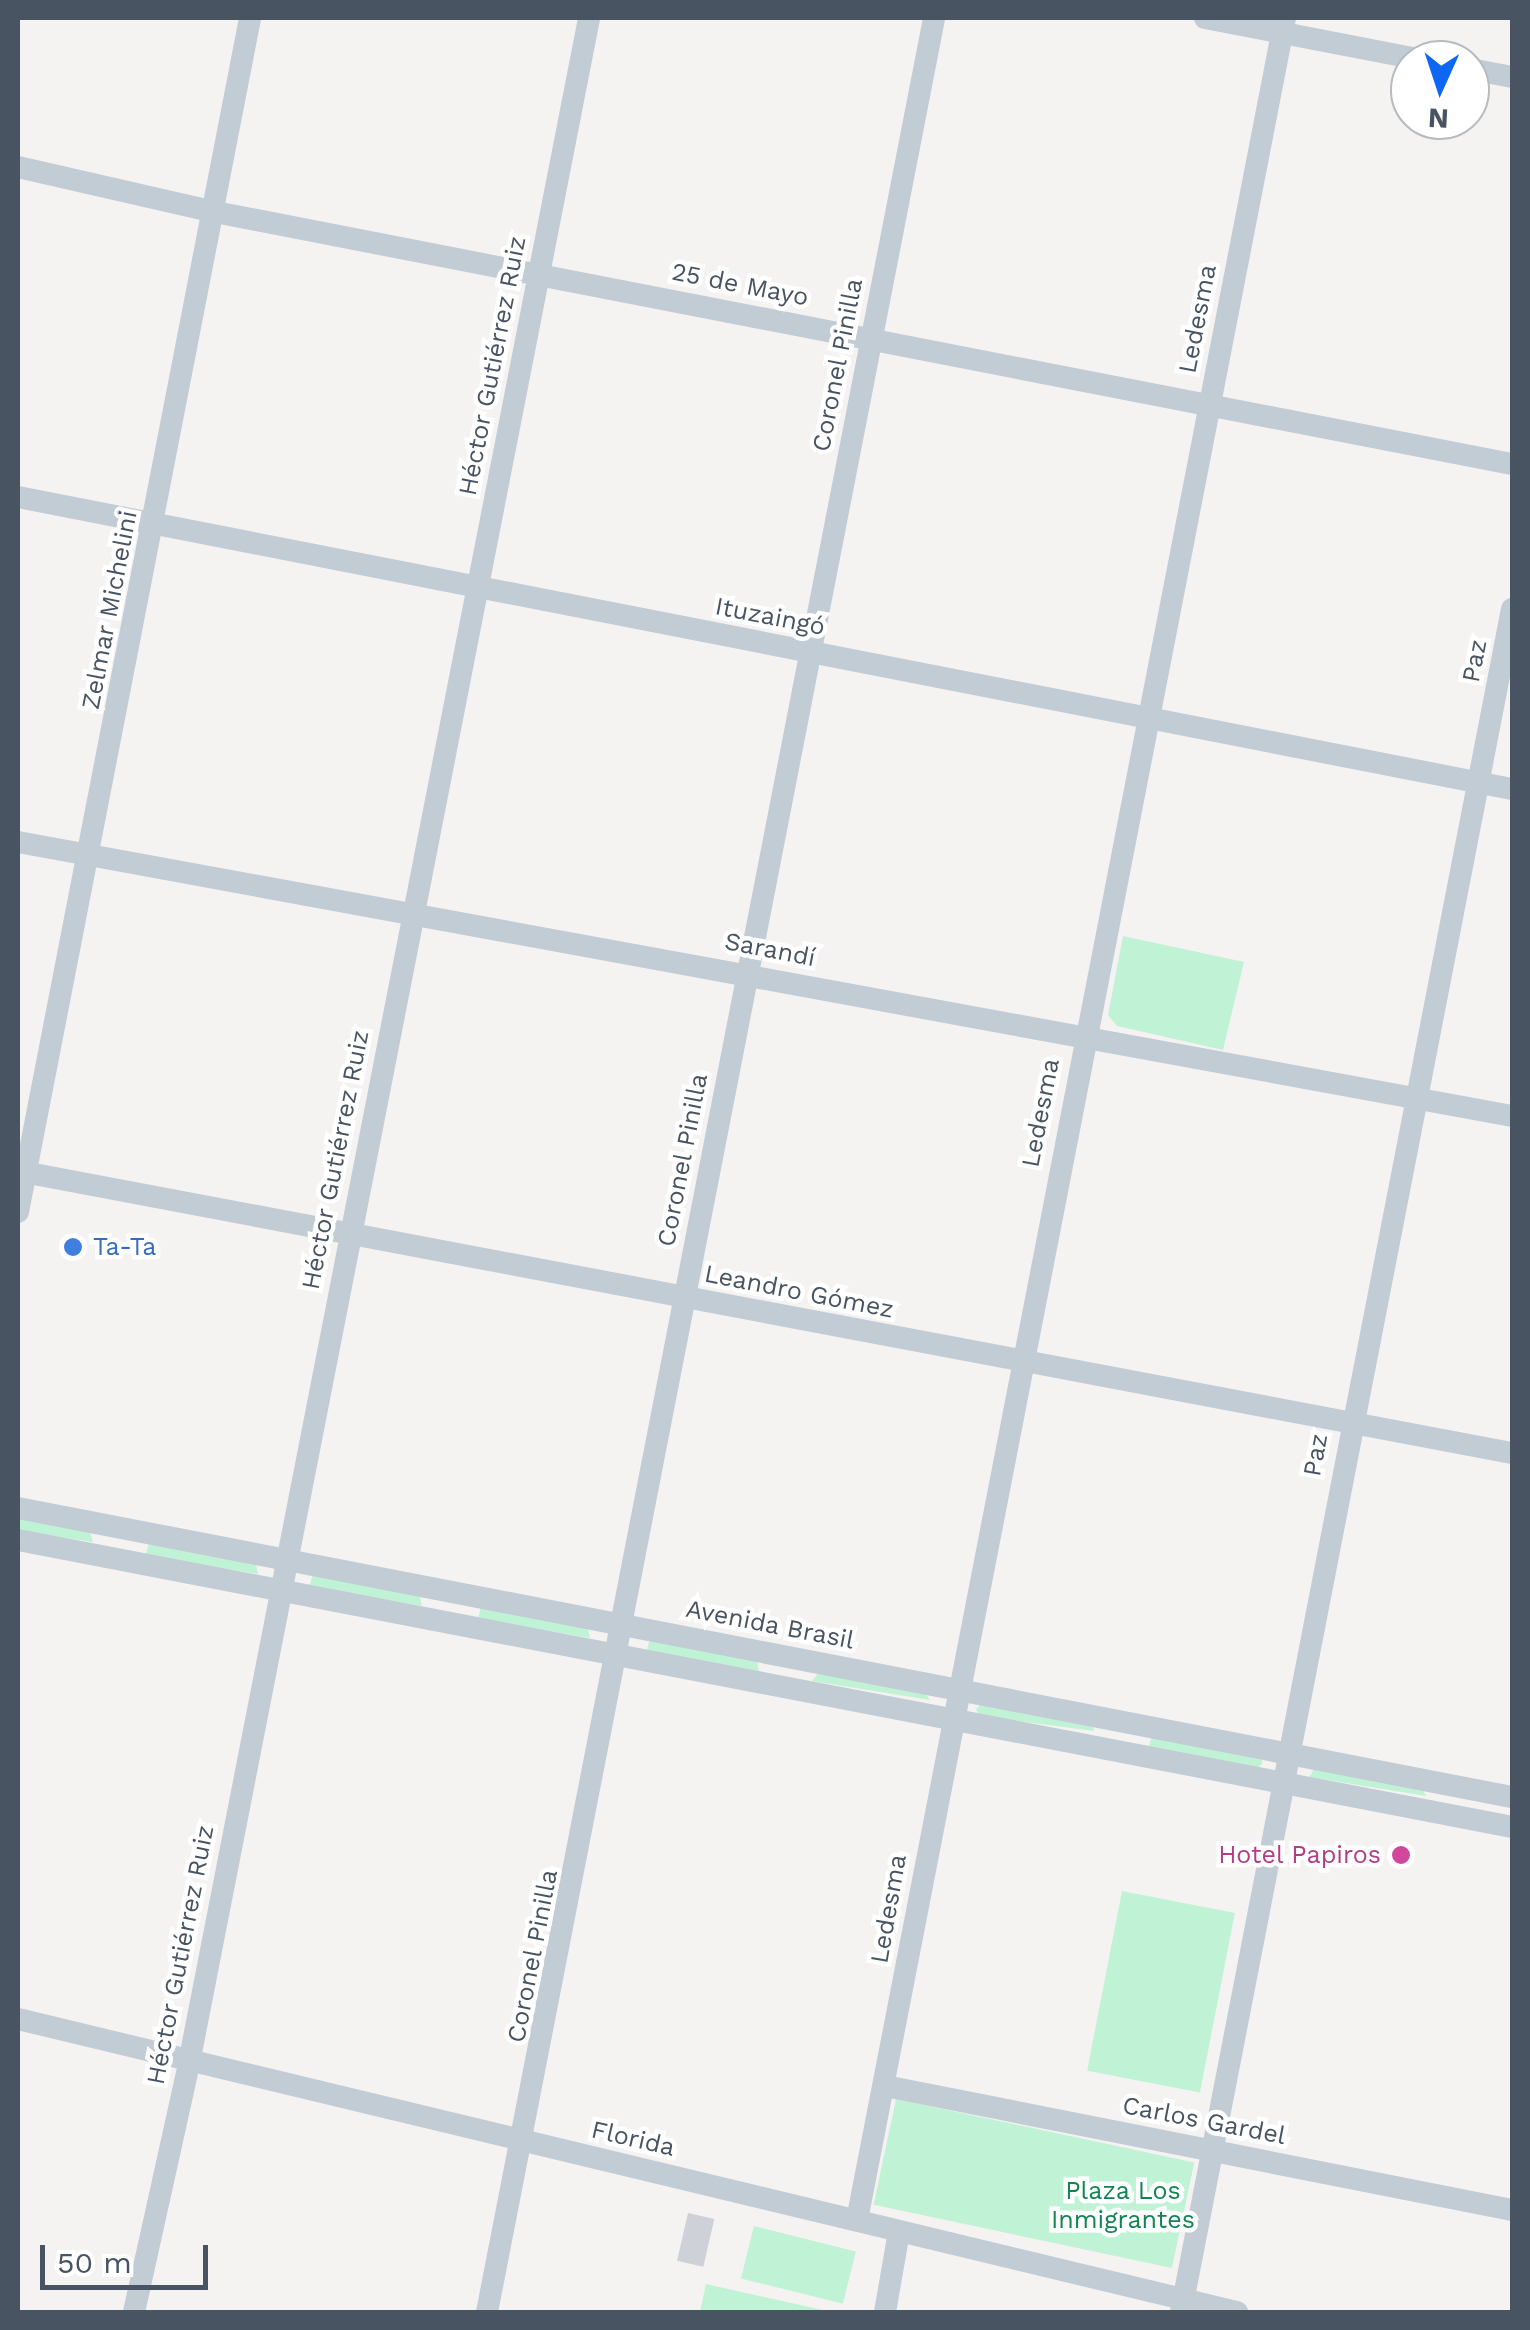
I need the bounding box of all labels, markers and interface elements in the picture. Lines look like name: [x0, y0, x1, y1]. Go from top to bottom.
north arrow: [1390, 40, 1490, 140]
text: N: [1427, 101, 1450, 135]
street label: Héctor Gutiérrez Ruiz: [453, 234, 533, 498]
street label: 25 de Mayo: [669, 257, 811, 313]
street label: Ledesma: [1173, 262, 1223, 376]
street label: Coronel Pinilla: [806, 276, 870, 454]
street label: Zelmar Michelini: [76, 508, 144, 712]
street label: Ituzaingó: [713, 592, 827, 642]
street label: Paz: [1456, 637, 1494, 685]
street label: Sarandí: [722, 927, 818, 973]
street label: Héctor Gutiérrez Ruiz: [296, 1028, 376, 1292]
street label: Ledesma: [1016, 1056, 1066, 1170]
street label: Coronel Pinilla: [651, 1071, 715, 1249]
place label: Ta-Ta: [93, 1232, 156, 1262]
marker: Ta-Ta: [62, 1236, 84, 1258]
street label: Leandro Gómez: [702, 1259, 896, 1325]
street label: Paz: [1298, 1431, 1334, 1479]
street label: Avenida Brasil: [683, 1594, 857, 1656]
street label: Héctor Gutiérrez Ruiz: [141, 1823, 221, 2087]
place label: Hotel Papiros: [1217, 1840, 1381, 1870]
marker: Hotel Papiros: [1390, 1844, 1412, 1866]
street label: Ledesma: [865, 1852, 913, 1966]
street label: Coronel Pinilla: [501, 1867, 565, 2045]
street label: Carlos Gardel: [1120, 2090, 1288, 2152]
street label: Florida: [588, 2115, 678, 2163]
park label: Plaza Los Inmigrantes: [1051, 2177, 1195, 2236]
scale bar: [45, 2225, 212, 2287]
text: 50 m: [57, 2245, 132, 2280]

